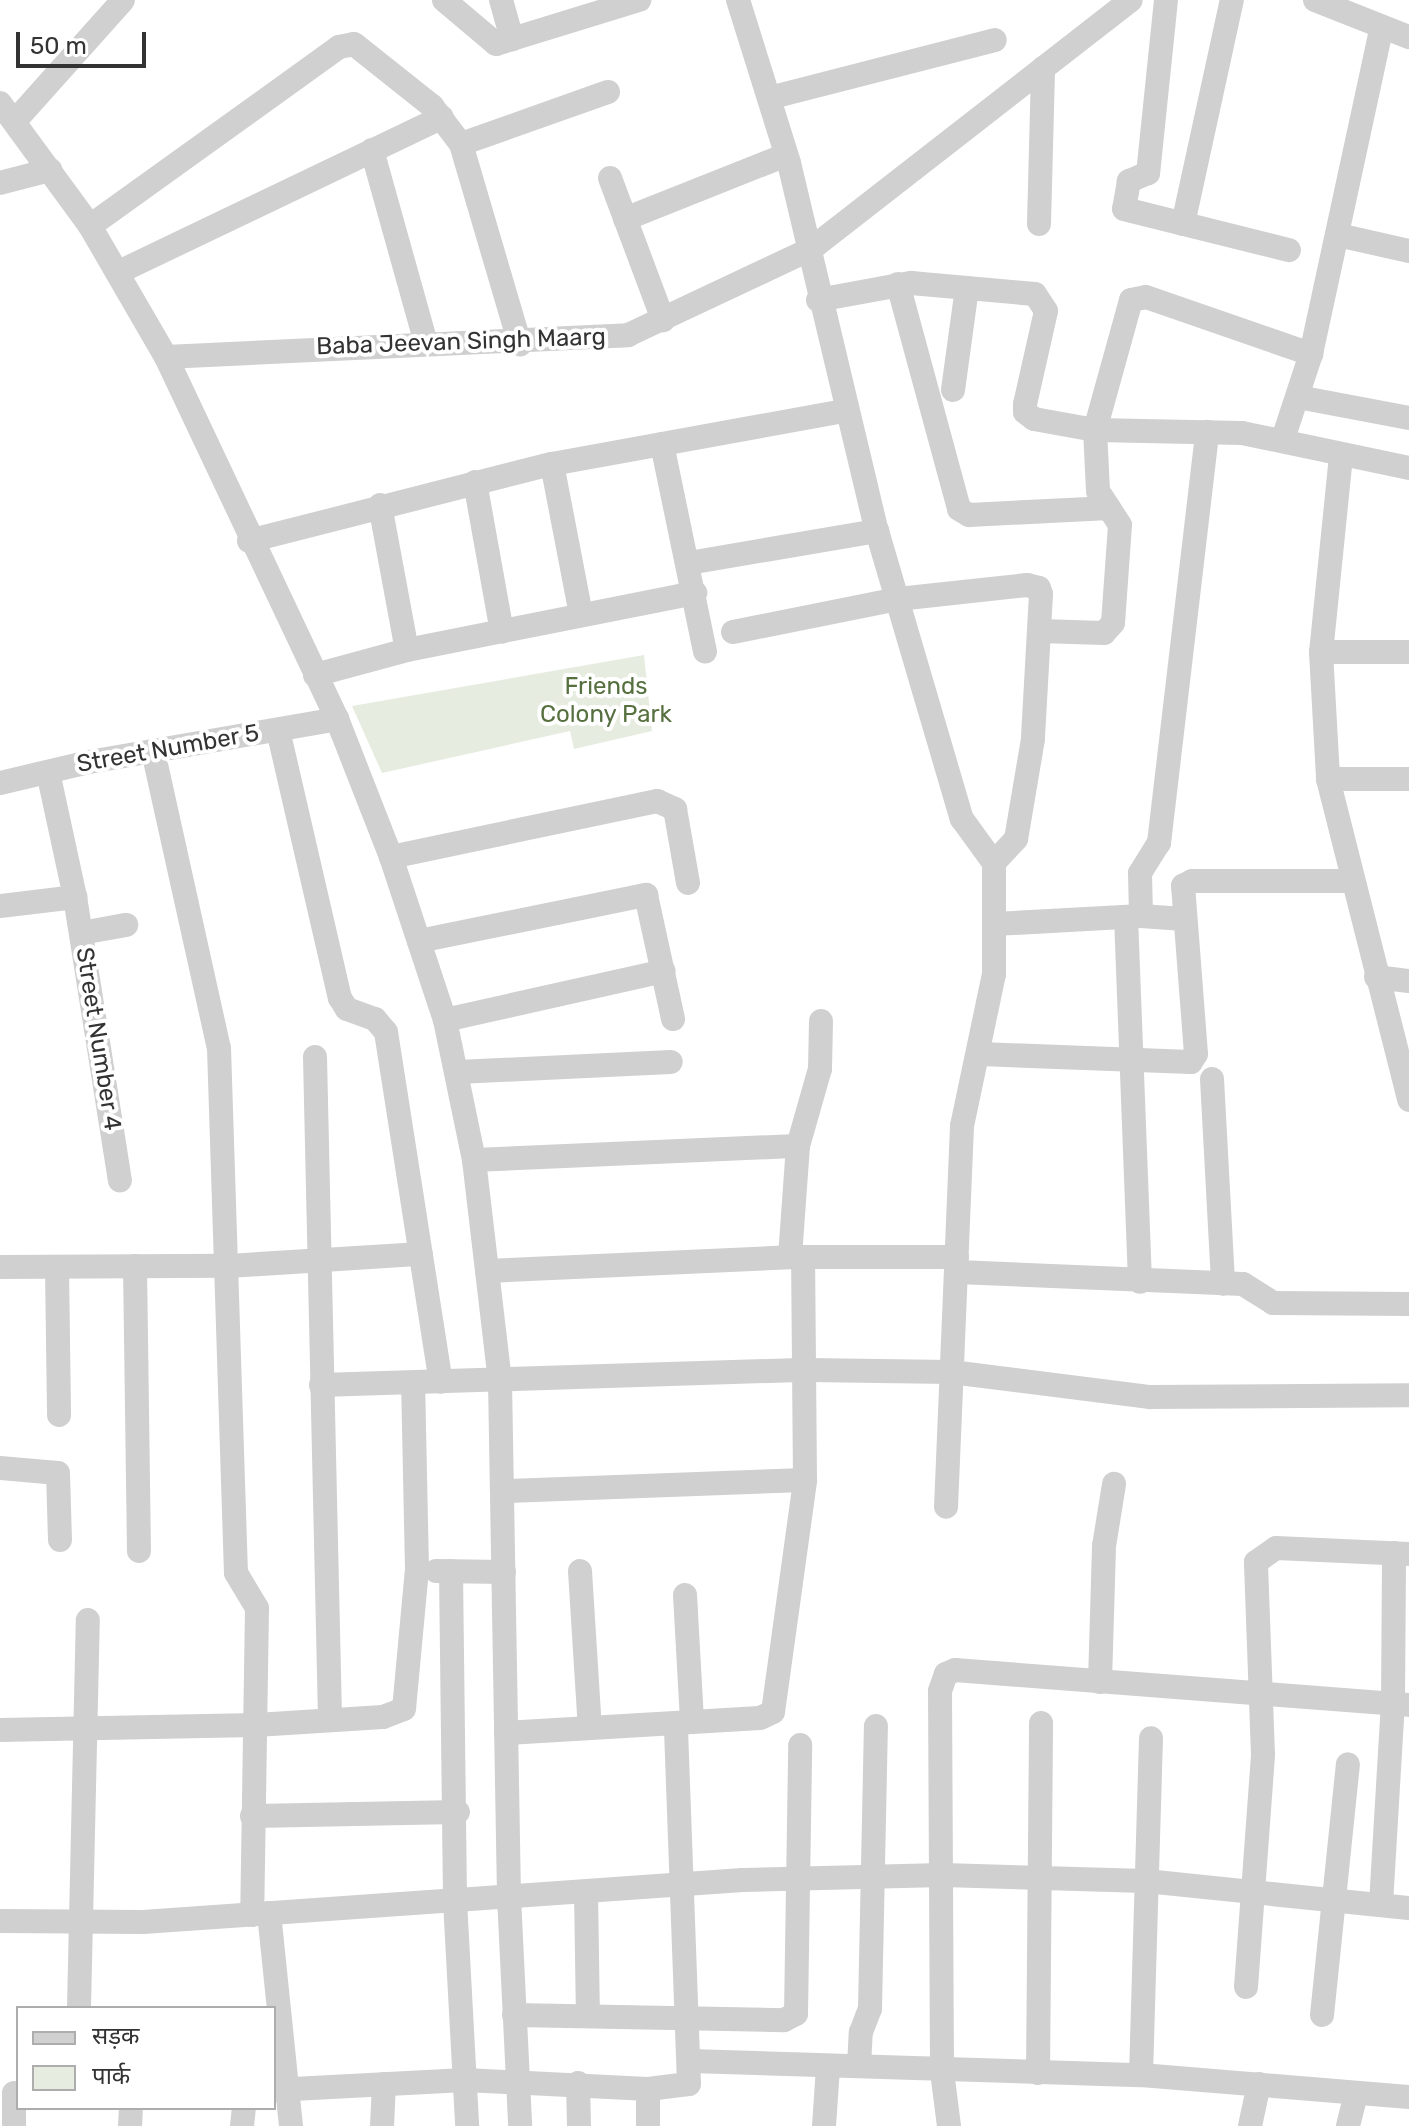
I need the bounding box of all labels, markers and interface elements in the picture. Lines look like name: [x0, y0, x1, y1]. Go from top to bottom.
scale bar: [20, 16, 150, 66]
text: 50 m: [30, 32, 87, 60]
street label: Baba Jeevan Singh Maarg: [316, 323, 606, 361]
park label: Friends Colony Park: [540, 673, 672, 729]
street label: Street Number 5: [75, 719, 261, 779]
street label: Street Number 4: [69, 945, 127, 1133]
legend: [16, 2006, 276, 2110]
text: सड़क: [92, 2022, 140, 2050]
text: पार्क: [92, 2062, 130, 2090]

